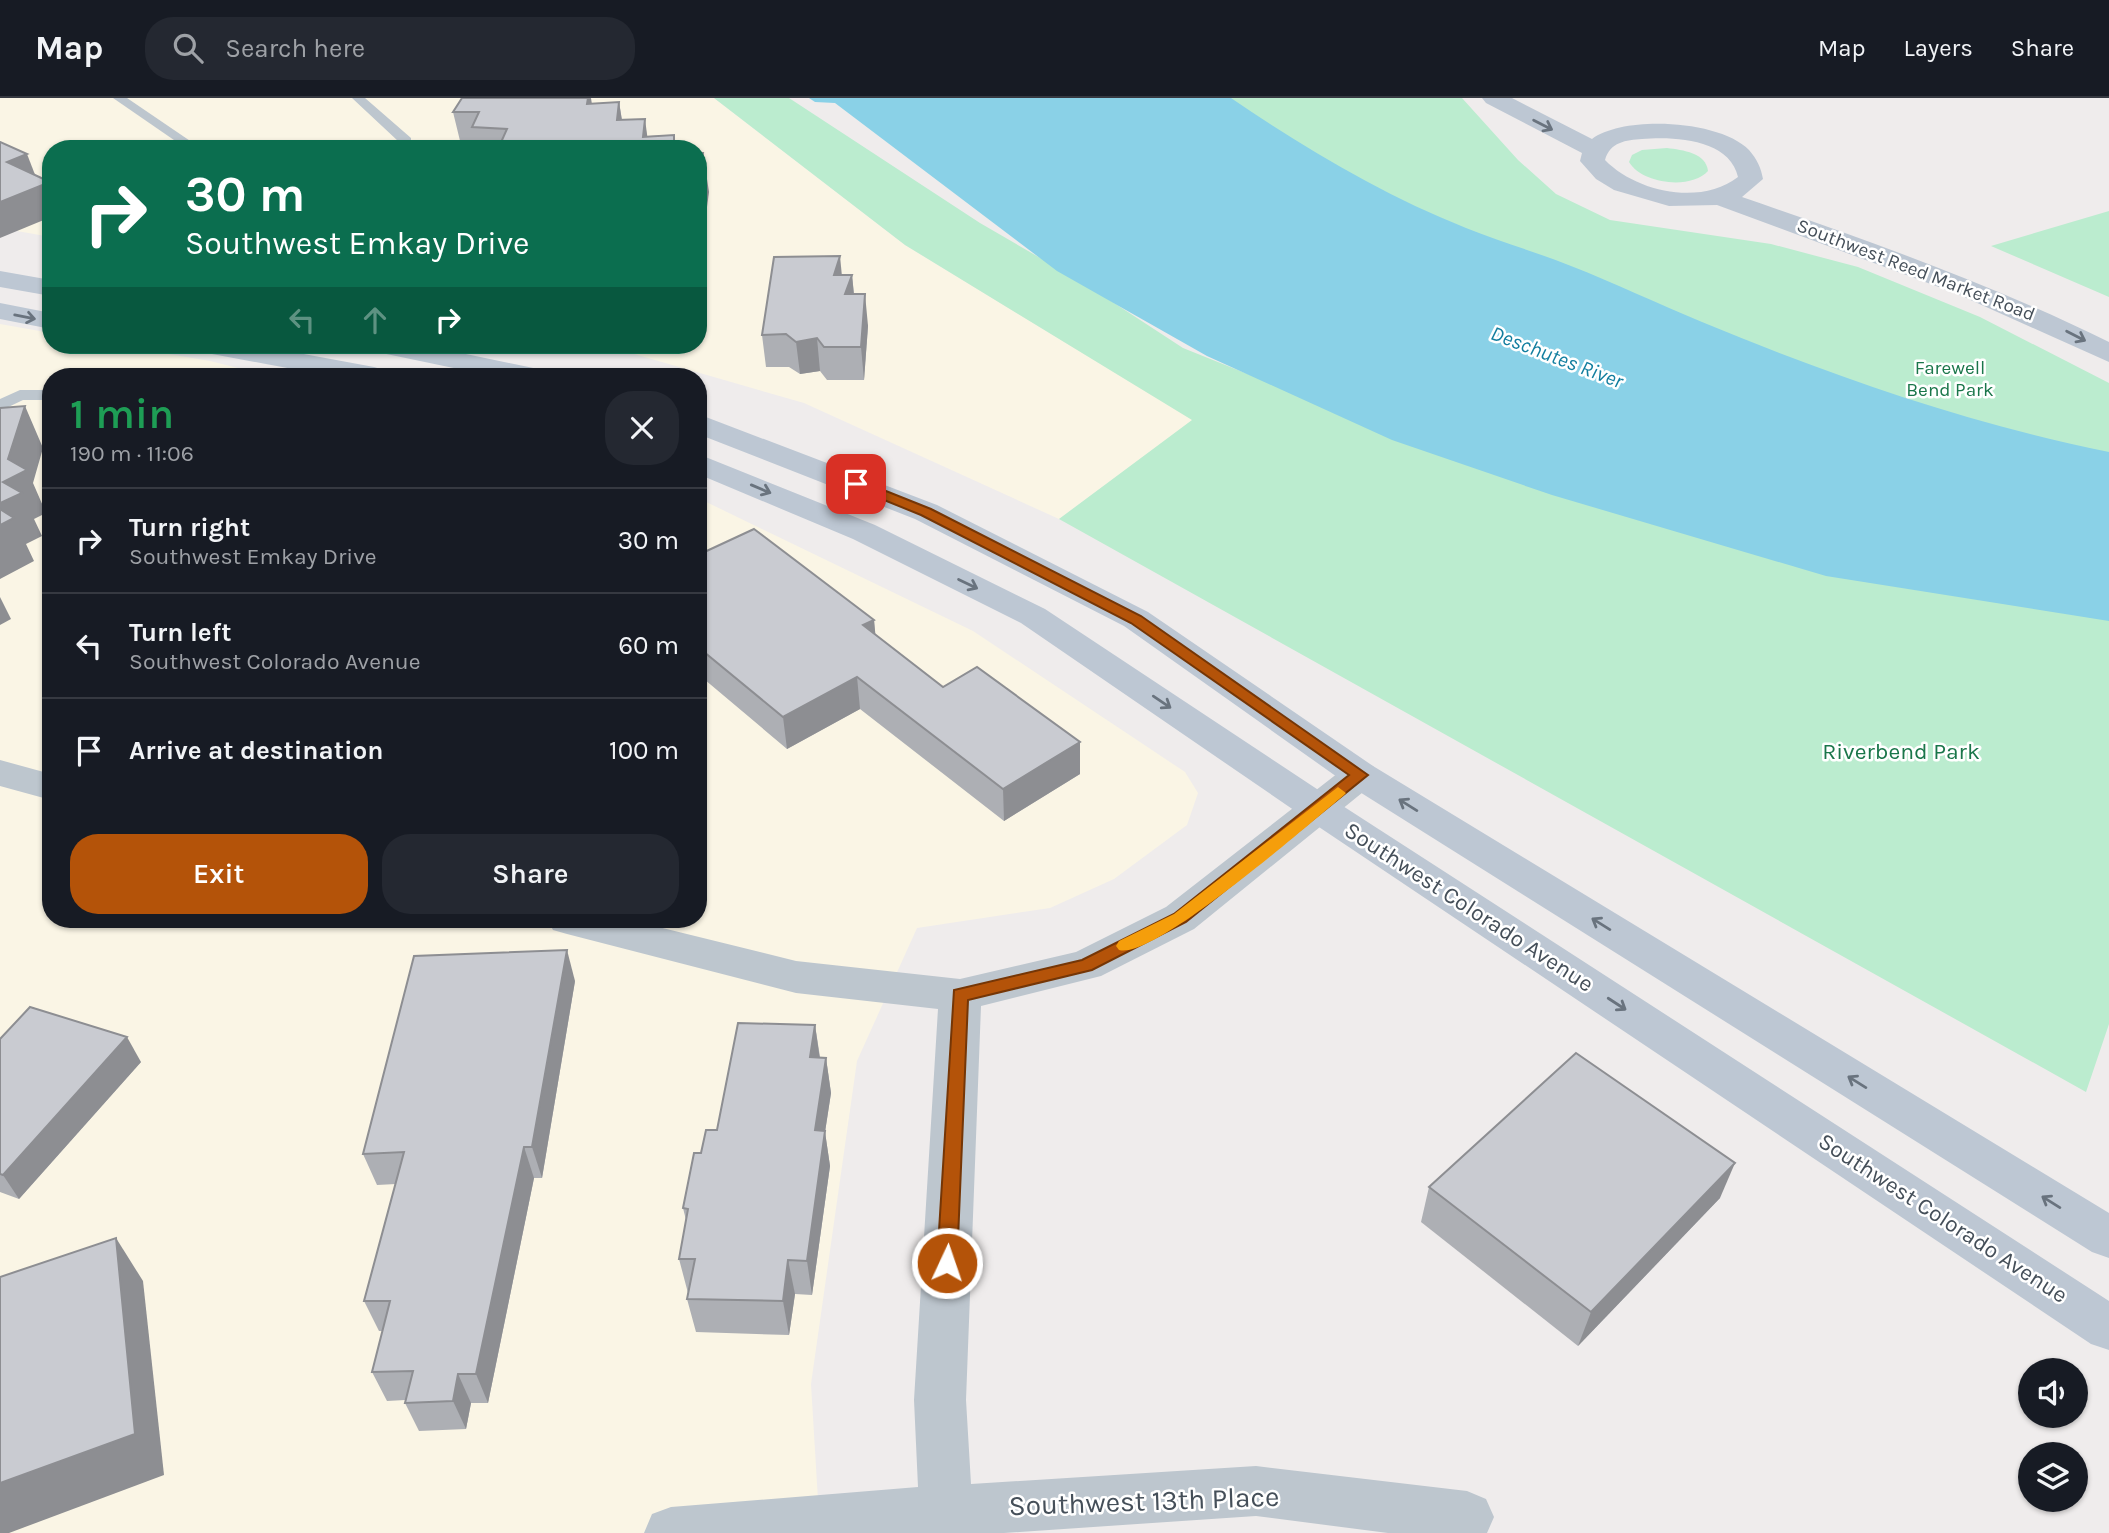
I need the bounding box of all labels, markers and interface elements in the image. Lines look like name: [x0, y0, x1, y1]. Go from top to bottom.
search box: [145, 17, 635, 80]
text: Map: [35, 29, 103, 67]
icon: search: [169, 29, 207, 67]
text: Search here: [225, 33, 365, 64]
text: Map: [1818, 34, 1866, 62]
text: Layers: [1904, 34, 1973, 62]
text: Share: [2011, 34, 2074, 62]
one-way arrow: [1533, 118, 1553, 132]
text: 30 m: [185, 166, 305, 223]
icon: right: [70, 168, 161, 259]
street label: Southwest Reed Market Road: [1794, 214, 2038, 326]
text: Southwest Emkay Drive: [185, 225, 529, 262]
icon: left: [283, 301, 321, 339]
icon: ahead: [356, 301, 394, 339]
icon: right: [429, 301, 467, 339]
one-way arrow: [13, 310, 36, 324]
water label: Deschutes River: [1488, 321, 1627, 394]
one-way arrow: [2065, 330, 2086, 344]
park label: Farewell Bend Park: [1906, 357, 1994, 401]
text: 1 min: [70, 389, 174, 439]
button: close: [605, 391, 679, 465]
text: 190 m · 11:06: [70, 440, 194, 467]
pin: [826, 454, 886, 514]
icon: arrive: [837, 465, 875, 503]
one-way arrow: [750, 484, 772, 497]
text: Turn right: [129, 512, 250, 543]
icon: right: [70, 522, 108, 560]
text: 30 m: [618, 525, 679, 556]
text: Southwest Emkay Drive: [129, 543, 377, 570]
one-way arrow: [957, 577, 978, 591]
text: Turn left: [129, 617, 231, 648]
icon: left: [70, 627, 108, 665]
text: 60 m: [618, 630, 679, 661]
text: Southwest Colorado Avenue: [129, 648, 421, 675]
one-way arrow: [1152, 695, 1171, 709]
icon: arrive: [70, 732, 108, 770]
text: Arrive at destination: [129, 735, 383, 766]
text: 100 m: [609, 735, 679, 766]
park label: Riverbend Park: [1822, 738, 1980, 765]
one-way arrow: [1398, 797, 1418, 811]
street label: Southwest Colorado Avenue: [1339, 816, 1599, 998]
button: Exit: [70, 834, 368, 914]
button: Share: [382, 834, 679, 914]
one-way arrow: [1592, 917, 1612, 931]
one-way arrow: [1607, 996, 1626, 1011]
one-way arrow: [1848, 1075, 1868, 1089]
street label: Southwest Colorado Avenue: [1813, 1127, 2073, 1309]
one-way arrow: [2042, 1194, 2061, 1209]
position arrow: [910, 1226, 984, 1300]
map controls: [2018, 1358, 2088, 1512]
button: sound: [2018, 1358, 2088, 1428]
button: layers: [2018, 1442, 2088, 1512]
street label: Southwest 13th Place: [1008, 1480, 1280, 1522]

